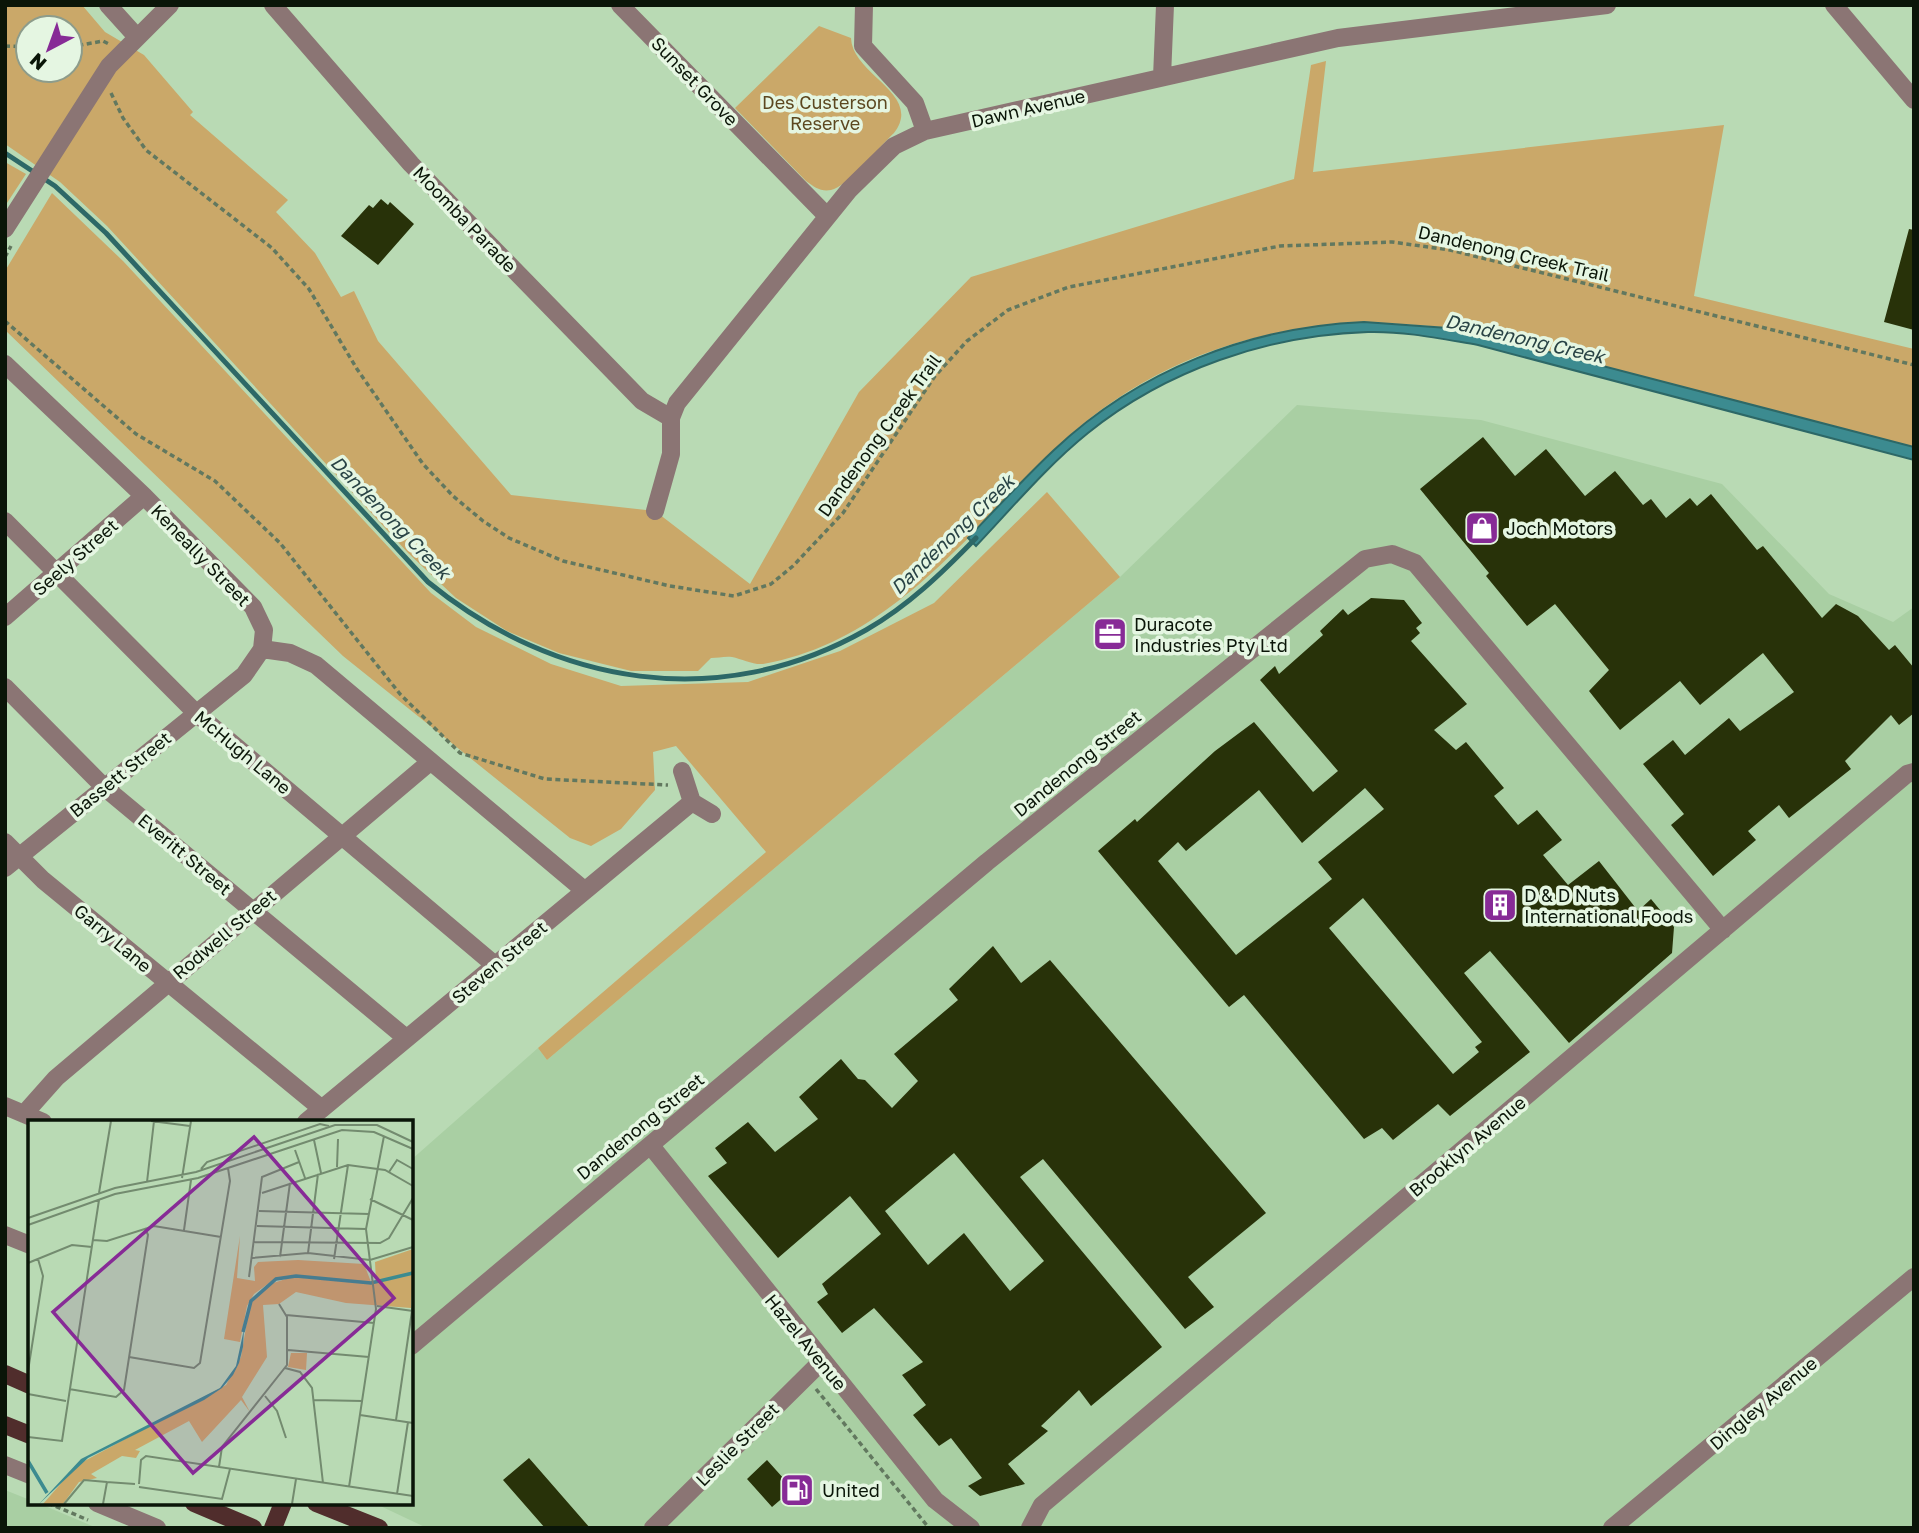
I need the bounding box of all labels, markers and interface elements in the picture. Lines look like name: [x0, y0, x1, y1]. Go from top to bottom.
north arrow: [14, 14, 84, 84]
street label: Sunset Grove: [647, 32, 743, 130]
text: N: [25, 49, 51, 76]
street label: Dawn Avenue: [969, 84, 1087, 132]
park label: Des Custerson Reserve: [762, 91, 888, 134]
street label: Moomba Parade: [409, 161, 521, 277]
street label: Dandenong Creek Trail: [1416, 220, 1612, 286]
water label: Dandenong Creek: [1443, 309, 1609, 368]
street label: Dandenong Creek Trail: [813, 349, 946, 521]
water label: Dandenong Creek: [326, 451, 457, 585]
water label: Dandenong Creek: [886, 468, 1020, 599]
street label: Keneally Street: [147, 499, 255, 611]
shop icon: Joch Motors: [1463, 509, 1501, 547]
street label: Seely Street: [28, 514, 122, 600]
place label: Joch Motors: [1506, 517, 1613, 539]
place label: Duracote Industries Pty Ltd: [1134, 613, 1288, 656]
office icon: Duracote Industries Pty Ltd: [1091, 615, 1129, 653]
street label: McHugh Lane: [190, 705, 296, 799]
street label: Dandenong Street: [1009, 705, 1145, 821]
street label: Bassett Street: [65, 727, 175, 821]
street label: Everitt Street: [134, 809, 236, 899]
street label: Rodwell Street: [168, 884, 280, 984]
place label: D & D Nuts International Foods: [1524, 884, 1693, 927]
building icon: D & D Nuts International Foods: [1481, 886, 1519, 924]
street label: Garry Lane: [70, 899, 156, 977]
street label: Steven Street: [447, 916, 551, 1008]
street label: Dandenong Street: [572, 1068, 708, 1184]
street label: Brooklyn Avenue: [1404, 1091, 1530, 1201]
inset map: [28, 1120, 413, 1505]
street label: Hazel Avenue: [761, 1290, 851, 1394]
street label: Dingley Avenue: [1705, 1352, 1821, 1454]
street label: Leslie Street: [691, 1398, 783, 1490]
fuel station icon: United: [778, 1471, 816, 1509]
place label: United: [822, 1479, 880, 1501]

